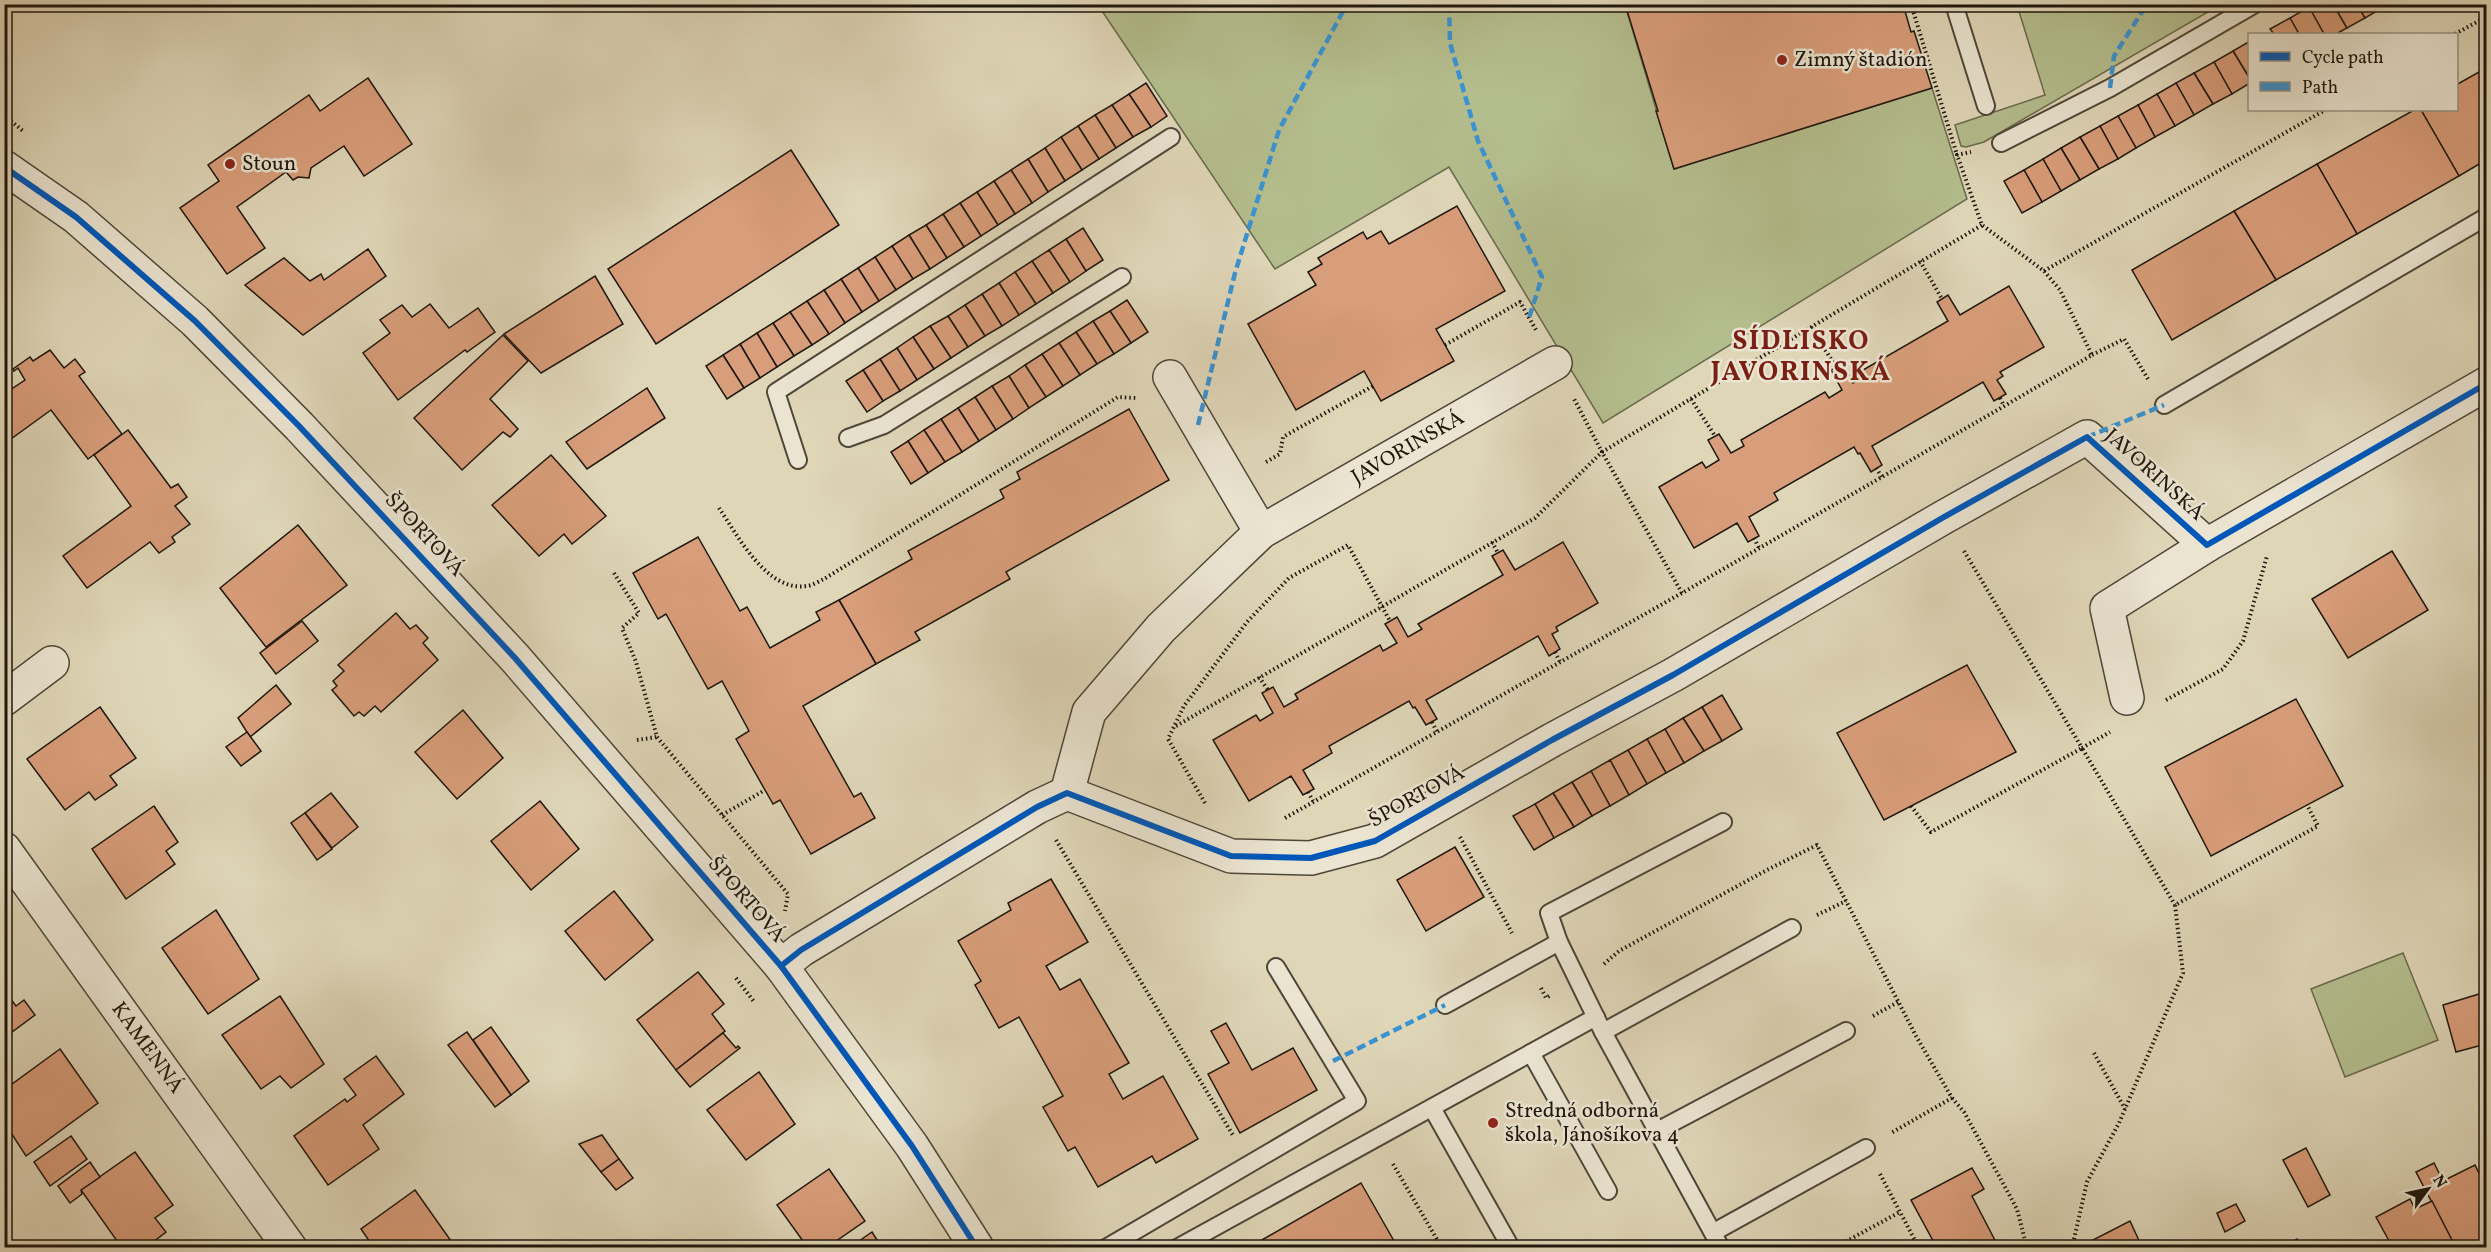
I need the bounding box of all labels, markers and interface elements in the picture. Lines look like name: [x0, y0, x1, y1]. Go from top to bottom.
legend: [2248, 33, 2458, 111]
place label: Zimný štadión: [1794, 46, 1927, 75]
text: Cycle path: [2302, 46, 2384, 71]
marker: Zimný štadión: [1775, 53, 1789, 67]
text: Path: [2302, 76, 2338, 101]
place label: Stoun: [242, 150, 296, 179]
marker: Stoun: [223, 157, 237, 171]
district label: SÍDLISKO JAVORINSKÁ: [1710, 323, 1891, 392]
street label: JAVORINSKÁ: [1346, 404, 1470, 492]
street label: JAVORINSKÁ: [2098, 422, 2211, 528]
street label: ŠPORTOVÁ: [377, 487, 471, 584]
street label: ŠPORTOVÁ: [1364, 759, 1470, 835]
street label: ŠPORTOVÁ: [700, 851, 792, 949]
street label: KAMENNÁ: [104, 996, 190, 1100]
place label: Stredná odborná škola, Jánošíkova 4: [1505, 1097, 1679, 1150]
marker: Stredná odborná škola, Jánošíkova 4: [1486, 1116, 1500, 1130]
north arrow: [2398, 1159, 2458, 1219]
text: N: [2427, 1171, 2451, 1193]

